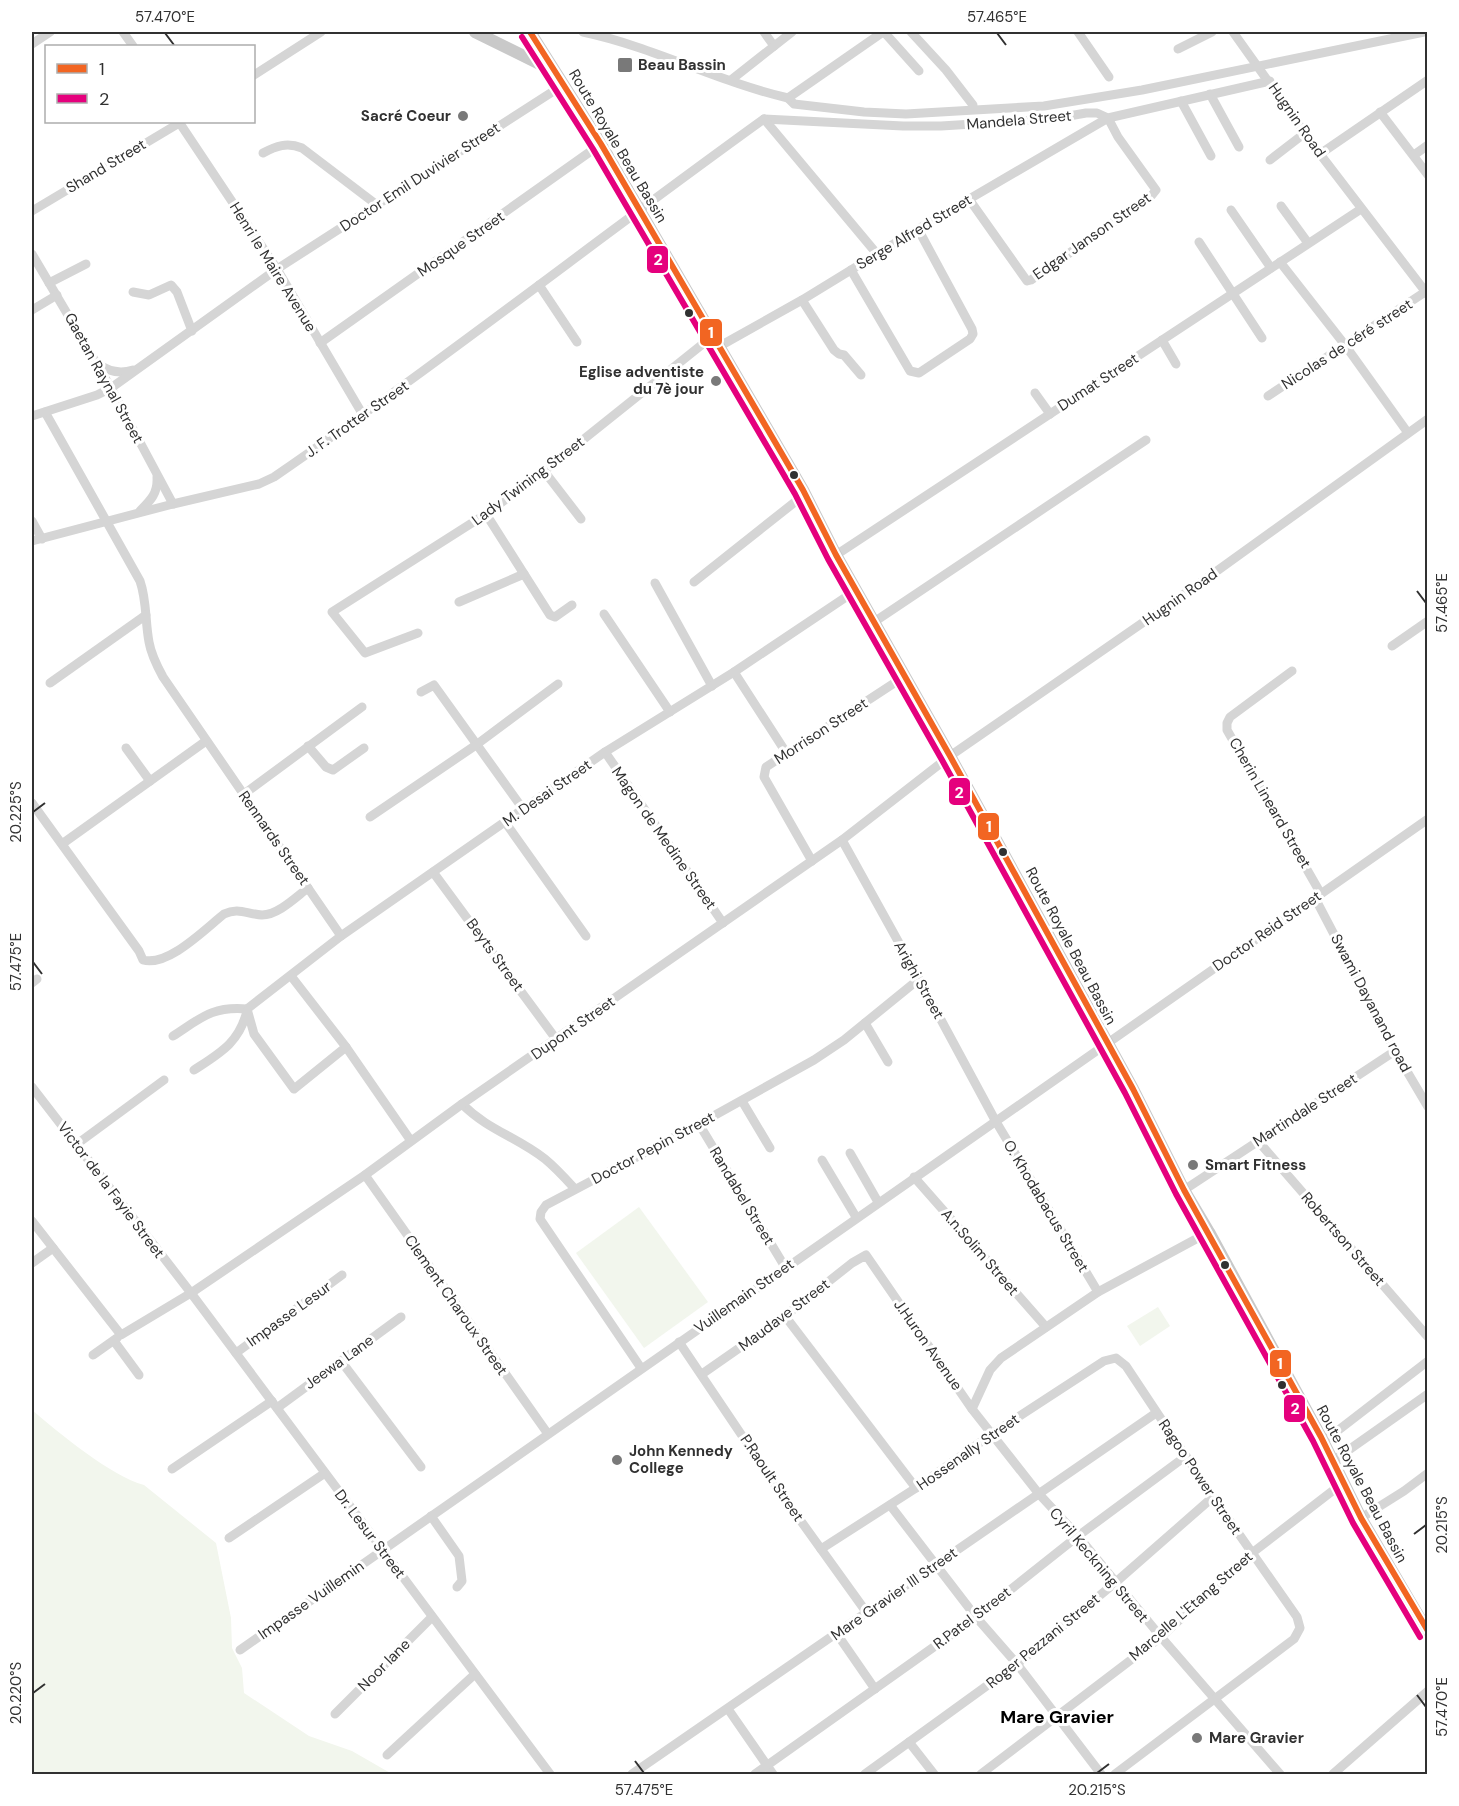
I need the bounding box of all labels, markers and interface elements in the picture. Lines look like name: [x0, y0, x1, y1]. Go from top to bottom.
text: 57.470°E: [135, 7, 195, 27]
text: 57.465°E: [967, 7, 1027, 27]
legend: [45, 45, 255, 123]
place label: Beau Bassin: [638, 55, 726, 75]
marker: Beau Bassin: [616, 56, 634, 74]
text: 1: [99, 57, 105, 81]
street label: Route Royale Beau Bassin: [564, 66, 672, 226]
street label: Hugnin Road: [1264, 79, 1330, 161]
text: 2: [99, 87, 109, 111]
street label: Mandela Street: [966, 105, 1072, 135]
place label: Sacré Coeur: [361, 106, 451, 126]
marker: Sacré Coeur: [456, 109, 470, 123]
street label: Doctor Emil Duvivier Street: [336, 118, 504, 236]
street label: Shand Street: [62, 134, 150, 198]
street label: Edgar Janson Street: [1029, 188, 1155, 284]
street label: Serge Alfred Street: [853, 190, 976, 274]
street label: Henri le Maire Avenue: [225, 198, 321, 336]
street label: Mosque Street: [413, 206, 509, 281]
line badge: 2: [646, 245, 669, 274]
text: 2: [653, 249, 663, 270]
street label: Nicolas de céré street: [1278, 294, 1416, 394]
unlabelled marker: [683, 307, 695, 319]
street label: Gaetan Raynal Street: [60, 309, 148, 447]
line badge: 1: [699, 318, 723, 347]
text: 1: [708, 322, 714, 343]
street label: Dumat Street: [1054, 348, 1142, 416]
place label: Eglise adventiste du 7è jour: [579, 362, 704, 399]
marker: Eglise adventiste du 7è jour: [709, 374, 723, 388]
street label: J. F. Trotter Street: [301, 376, 413, 462]
street label: Lady Twining Street: [468, 432, 588, 530]
unlabelled marker: [788, 469, 800, 481]
street label: Hugnin Road: [1139, 564, 1221, 630]
text: 57.465°E: [1432, 573, 1452, 633]
street label: Morrison Street: [770, 693, 872, 769]
street label: Cherin Lineard Street: [1224, 734, 1316, 872]
street label: M. Desai Street: [499, 755, 596, 831]
street label: Magon de Medine Street: [607, 763, 721, 913]
line badge: 2: [948, 777, 971, 806]
text: 20.225°S: [6, 781, 26, 843]
text: 2: [954, 782, 964, 803]
street label: Rennards Street: [234, 787, 314, 889]
line badge: 1: [977, 812, 1000, 841]
text: 1: [986, 816, 992, 837]
unlabelled marker: [997, 846, 1009, 858]
street label: Route Royale Beau Bassin: [1021, 864, 1121, 1028]
street label: Doctor Reid Street: [1209, 886, 1325, 976]
street label: Beyts Street: [462, 915, 528, 996]
street label: Swami Dayanand road: [1326, 930, 1416, 1076]
text: 57.475°E: [6, 933, 26, 991]
street label: Arighi Street: [889, 937, 949, 1023]
street label: Dupont Street: [527, 992, 619, 1064]
street label: Martindale Street: [1249, 1069, 1361, 1151]
street label: Doctor Pepin Street: [588, 1107, 718, 1189]
street label: Victor de la Fayie Street: [53, 1118, 169, 1262]
street label: O. Khodabacus Street: [999, 1136, 1093, 1276]
street label: Randabel Street: [705, 1143, 779, 1249]
place label: Smart Fitness: [1205, 1155, 1306, 1175]
marker: Smart Fitness: [1186, 1158, 1200, 1172]
street label: Robertson Street: [1297, 1188, 1389, 1290]
street label: A.n.Solim Street: [937, 1204, 1023, 1300]
street label: Clement Charoux Street: [400, 1231, 512, 1379]
street label: Vuillemain Street: [690, 1254, 798, 1338]
unlabelled marker: [1219, 1259, 1231, 1271]
street label: Maudave Street: [734, 1274, 834, 1356]
street label: Impasse Lesur: [243, 1276, 336, 1351]
street label: J.Huron Avenue: [889, 1296, 967, 1394]
street label: Jeewa Lane: [300, 1330, 378, 1394]
line badge: 1: [1269, 1349, 1292, 1378]
text: 1: [1277, 1353, 1283, 1374]
unlabelled marker: [1276, 1379, 1288, 1391]
line badge: 2: [1283, 1394, 1306, 1423]
text: 2: [1290, 1398, 1300, 1419]
street label: Route Royale Beau Bassin: [1312, 1402, 1412, 1566]
street label: Hossenally Street: [913, 1409, 1023, 1495]
street label: Ragoo Power Street: [1154, 1415, 1246, 1539]
street label: P.Raoult Street: [736, 1431, 809, 1525]
place label: John Kennedy College: [629, 1441, 733, 1478]
marker: John Kennedy College: [610, 1453, 624, 1467]
street label: Dr. Lesur Street: [330, 1485, 410, 1583]
text: 20.215°S: [1432, 1496, 1452, 1554]
street label: Cyril Keckning Street: [1045, 1503, 1153, 1627]
street label: Mare Gravier III Street: [827, 1543, 961, 1645]
street label: Marcelle L'Etang Street: [1125, 1547, 1257, 1665]
street label: Impasse Vuillemin: [254, 1556, 368, 1644]
street label: R.Patel Street: [929, 1582, 1015, 1654]
street label: Roger Pezzani Street: [982, 1589, 1104, 1693]
street label: Noor lane: [353, 1634, 415, 1696]
text: 20.220°S: [6, 1662, 26, 1724]
text: 57.470°E: [1432, 1677, 1452, 1737]
district label: Mare Gravier: [1000, 1705, 1114, 1729]
place label: Mare Gravier: [1209, 1728, 1304, 1748]
marker: Mare Gravier: [1190, 1731, 1204, 1745]
text: 57.475°E: [615, 1780, 673, 1800]
text: 20.215°S: [1068, 1780, 1126, 1800]

